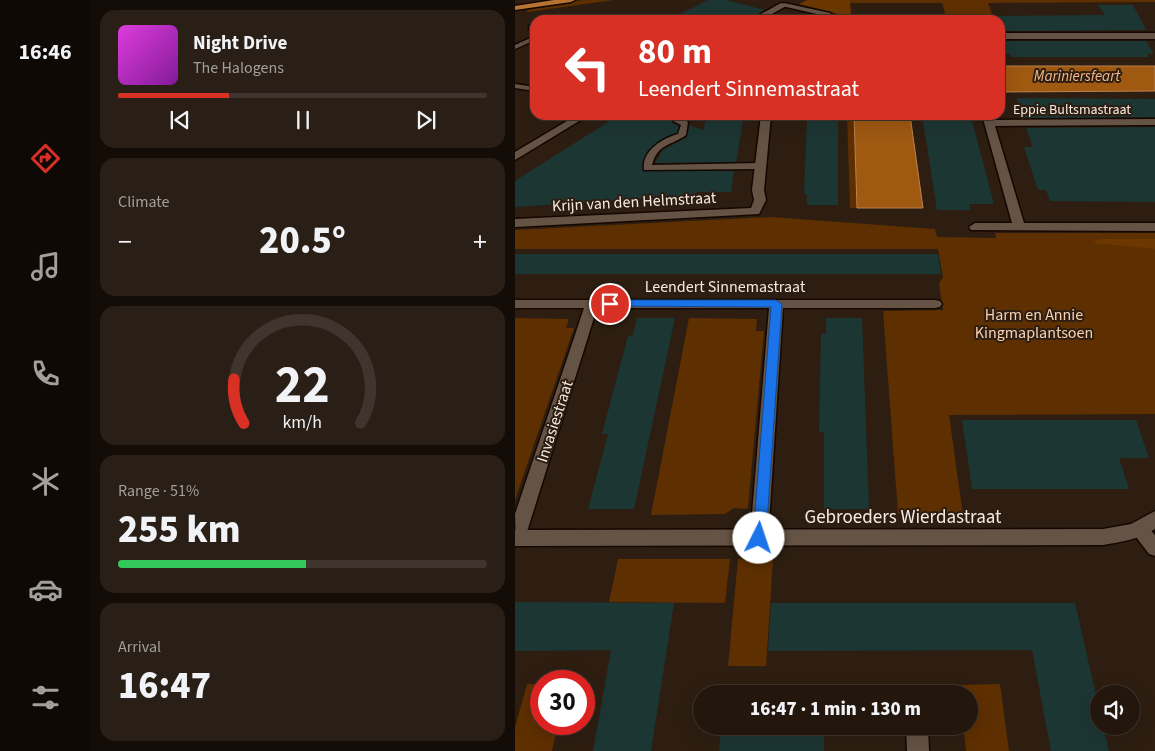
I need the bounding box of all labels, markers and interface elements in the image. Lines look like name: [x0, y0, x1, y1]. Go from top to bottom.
text: 80 m: [638, 27, 712, 77]
text: Night Drive: [193, 30, 287, 57]
icon: left: [555, 35, 620, 100]
text: 16:46: [18, 36, 72, 68]
text: The Halogens: [193, 57, 284, 79]
water label: Mariniersfeart: [1034, 66, 1121, 87]
text: Leendert Sinnemastraat: [638, 73, 859, 105]
street label: Eppie Bultsmastraat: [1013, 100, 1131, 120]
icon: previous: [166, 106, 194, 134]
icon: pause: [289, 106, 317, 134]
icon: next: [412, 106, 440, 134]
icon: directions: [28, 141, 63, 176]
street label: Krijn van den Helmstraat: [551, 187, 717, 217]
text: Climate: [118, 191, 169, 213]
text: 20.5°: [259, 214, 346, 268]
text: −: [118, 222, 132, 262]
text: +: [473, 222, 487, 262]
icon: music: [28, 249, 63, 284]
street label: Leendert Sinnemastraat: [645, 276, 806, 298]
pin: [589, 283, 631, 325]
icon: arrive: [596, 290, 624, 318]
park label: Harm en Annie Kingmaplantsoen: [975, 304, 1093, 344]
text: 22: [275, 349, 330, 423]
icon: phone: [28, 356, 63, 391]
street label: Invasiestraat: [531, 377, 579, 465]
text: km/h: [283, 410, 322, 435]
icon: climate: [28, 464, 63, 499]
text: Range · 51%: [118, 480, 199, 502]
text: 255 km: [118, 503, 240, 557]
street label: Gebroeders Wierdastraat: [804, 504, 1002, 531]
position arrow: [732, 511, 784, 563]
icon: car: [28, 572, 63, 607]
text: Arrival: [118, 636, 161, 658]
text: 16:47: [118, 659, 211, 713]
speed limit sign: 30: [530, 670, 595, 735]
icon: filters: [28, 680, 63, 715]
map controls: [1090, 685, 1140, 735]
button: sound: [1090, 685, 1140, 735]
text: 16:47 · 1 min · 130 m: [750, 696, 921, 723]

